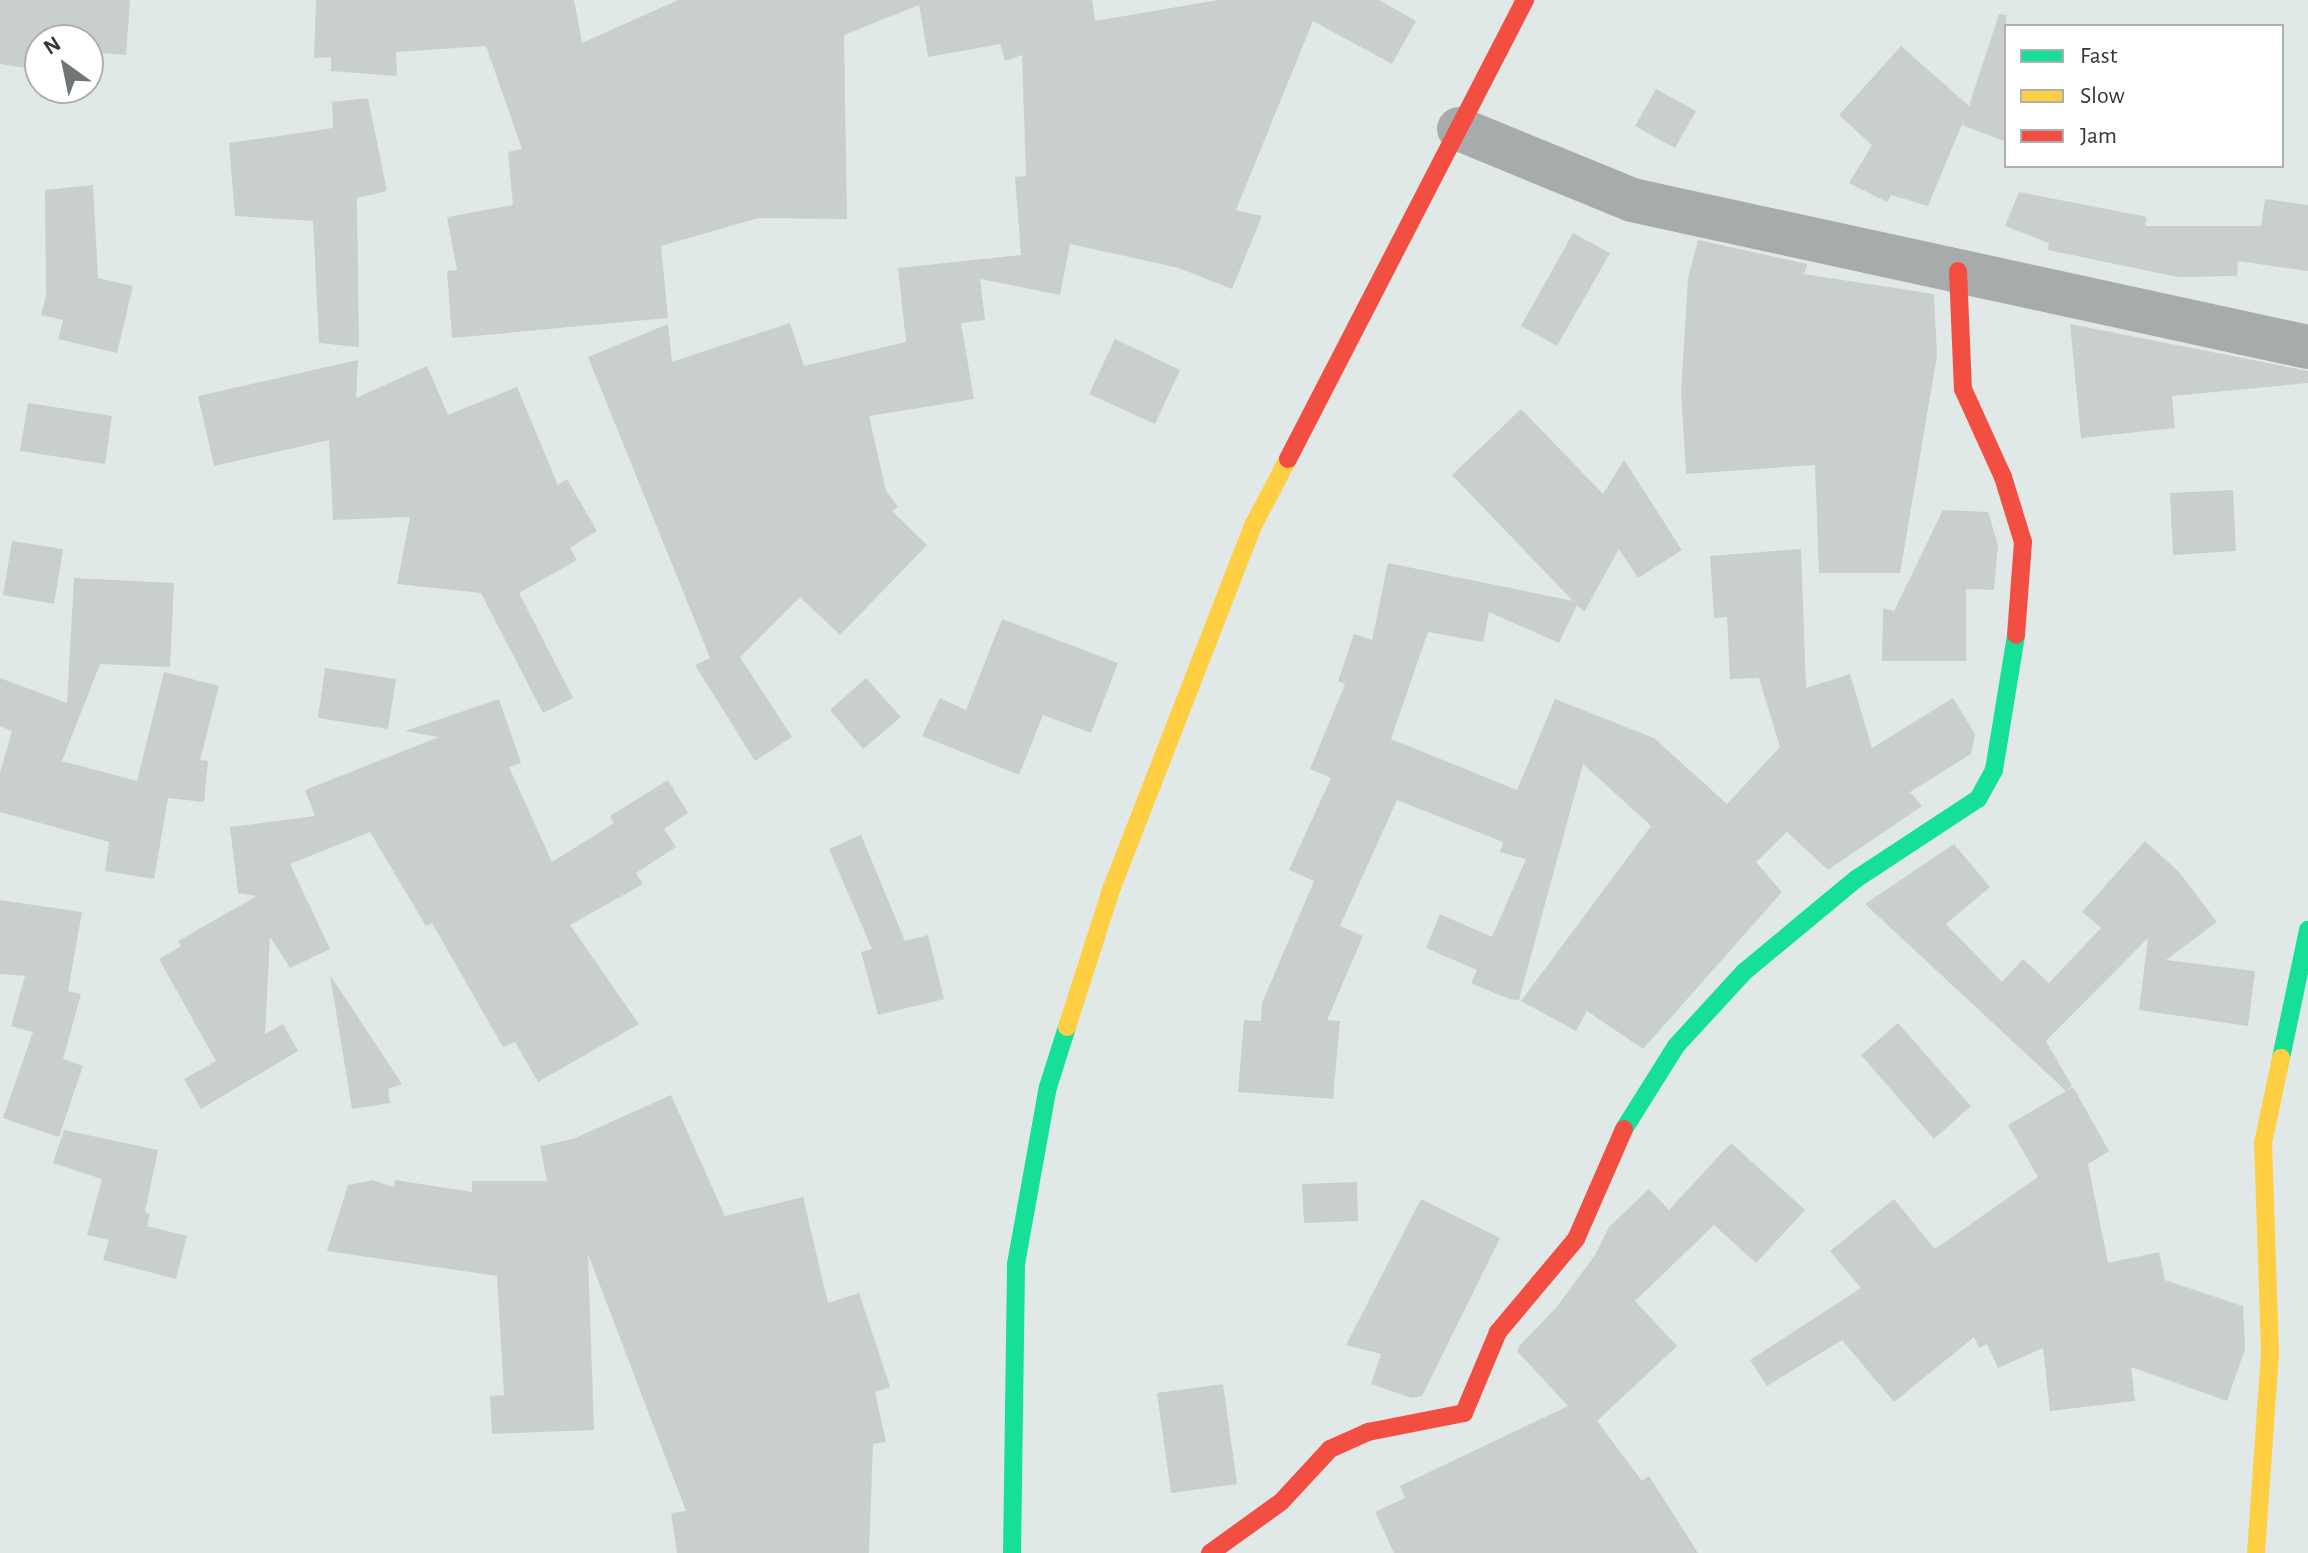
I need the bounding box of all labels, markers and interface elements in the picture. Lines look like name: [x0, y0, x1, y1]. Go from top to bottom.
north arrow: [24, 24, 104, 104]
legend: [2004, 24, 2284, 168]
text: N: [40, 32, 64, 59]
text: Fast: [2080, 44, 2117, 68]
text: Slow: [2080, 84, 2125, 108]
text: Jam: [2080, 124, 2117, 148]

